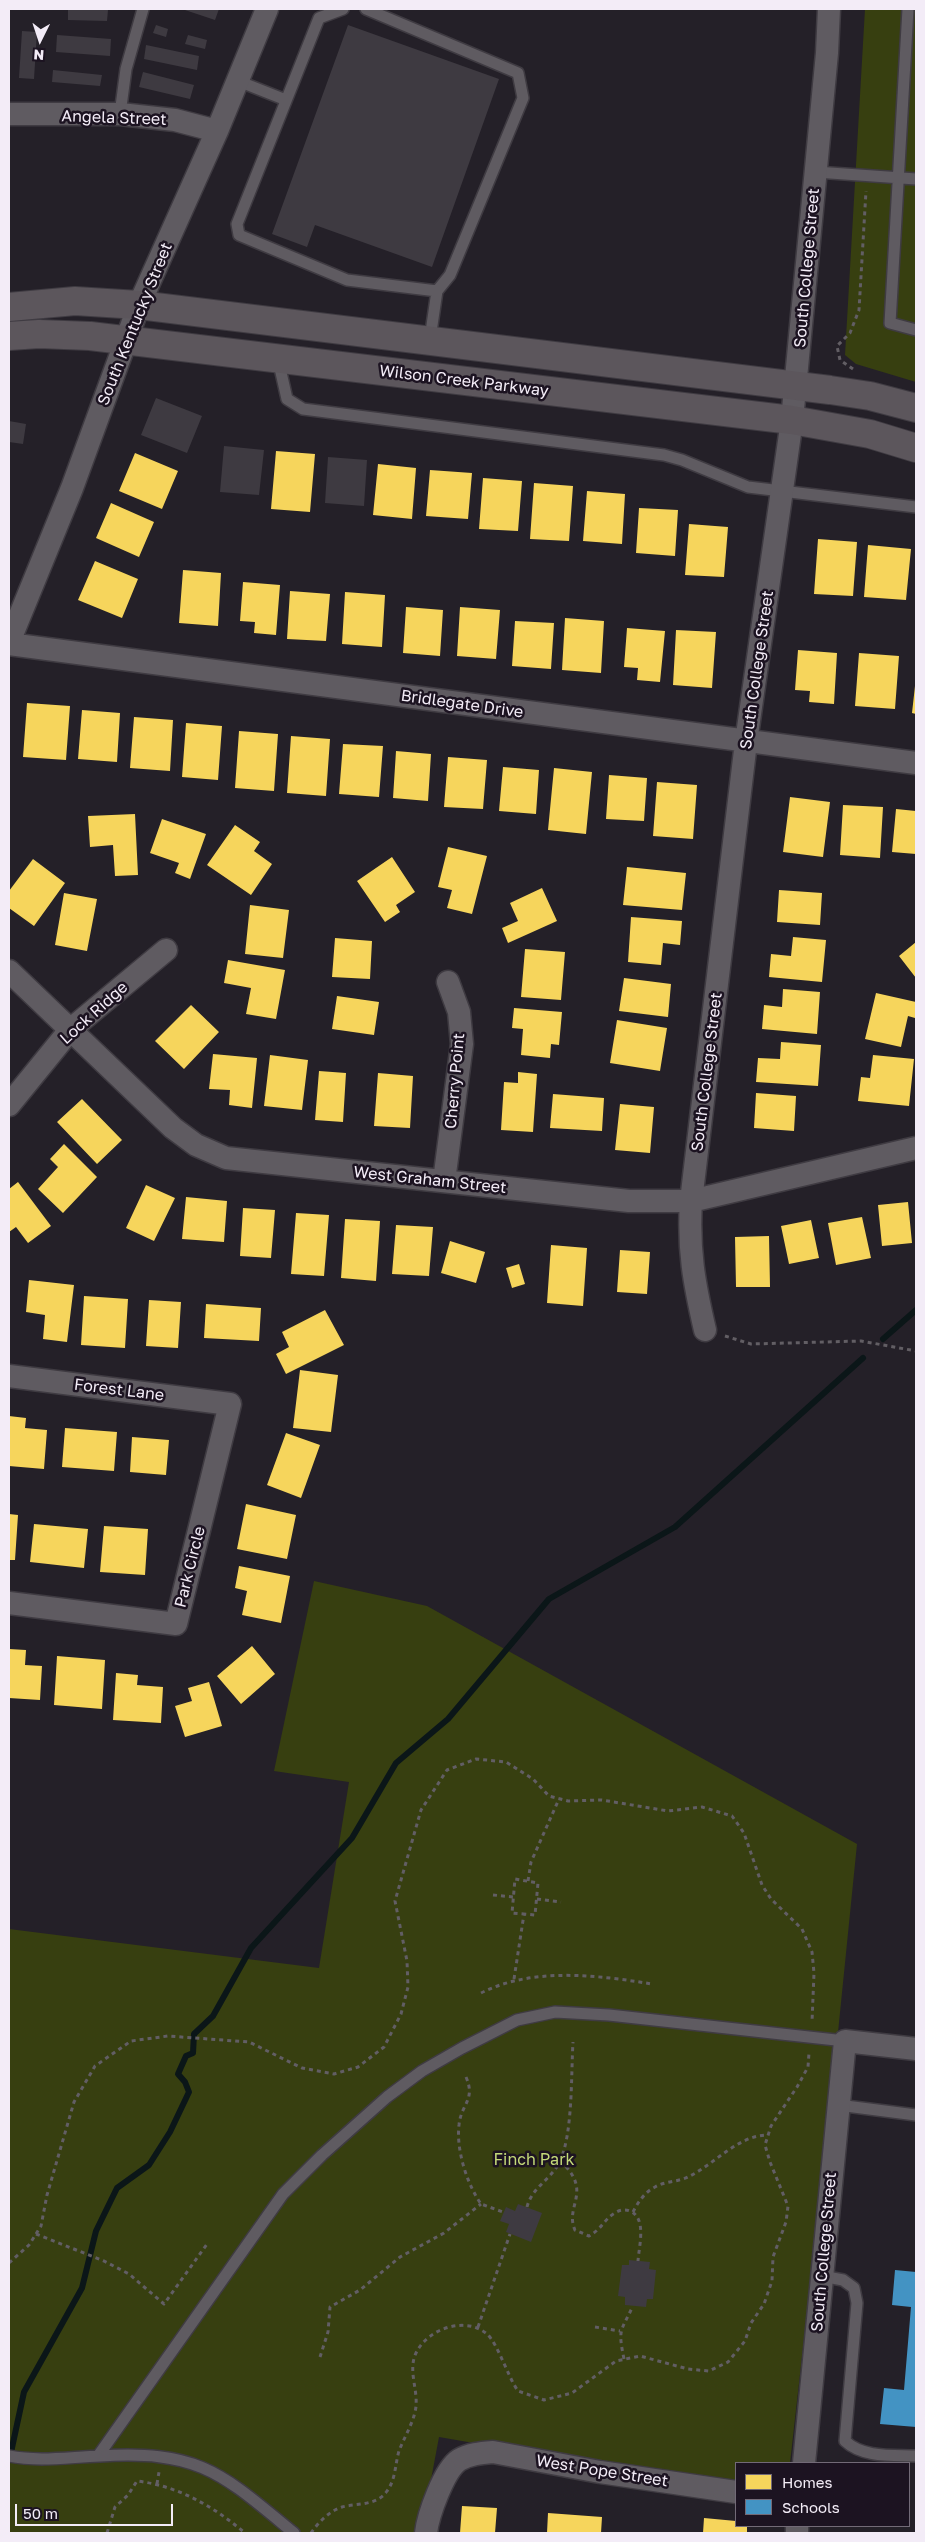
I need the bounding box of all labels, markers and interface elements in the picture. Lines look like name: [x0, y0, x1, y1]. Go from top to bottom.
north arrow: [15, 15, 65, 65]
text: N: [33, 47, 45, 64]
street label: Angela Street: [61, 107, 167, 129]
street label: South College Street: [790, 187, 824, 349]
street label: South Kentucky Street: [94, 240, 176, 408]
street label: Wilson Creek Parkway: [378, 361, 550, 401]
street label: South College Street: [736, 589, 778, 751]
street label: Bridlegate Drive: [400, 686, 524, 722]
street label: Lock Ridge: [56, 978, 132, 1048]
street label: South College Street: [688, 991, 726, 1153]
street label: Cherry Point: [441, 1032, 469, 1130]
street label: West Graham Street: [353, 1162, 507, 1198]
street label: Forest Lane: [73, 1375, 165, 1405]
street label: Park Circle: [171, 1524, 209, 1610]
park label: Finch Park: [494, 2150, 574, 2170]
street label: South College Street: [807, 2171, 841, 2333]
street label: West Pope Street: [535, 2451, 669, 2491]
legend: [735, 2462, 910, 2527]
text: Homes: [782, 2473, 832, 2491]
scale bar: [18, 2494, 175, 2526]
text: Schools: [782, 2498, 840, 2516]
text: 50 m: [23, 2504, 58, 2522]

